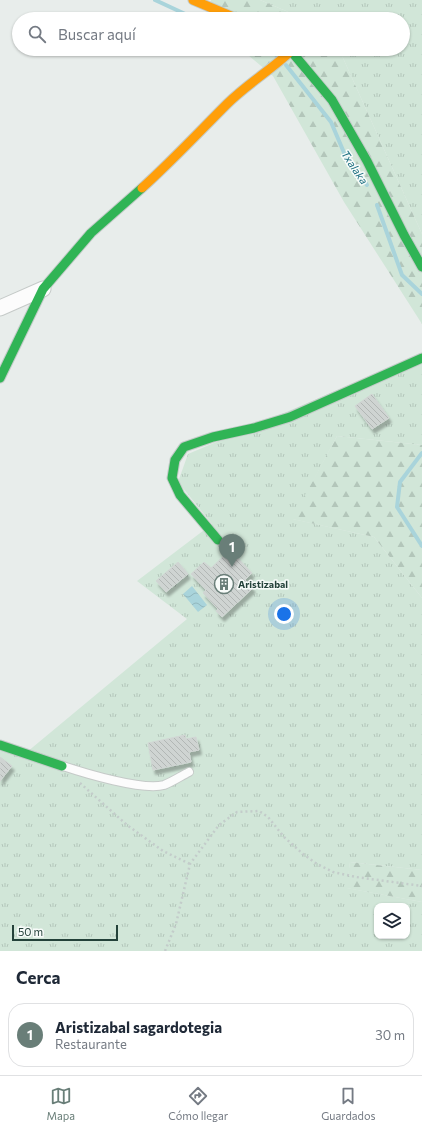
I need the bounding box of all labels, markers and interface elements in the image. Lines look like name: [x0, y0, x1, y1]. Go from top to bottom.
search box: [12, 12, 410, 56]
icon: search: [26, 23, 48, 45]
text: Buscar aquí: [58, 25, 136, 43]
water label: Txalaka: [339, 148, 371, 187]
pin: 1: [219, 534, 245, 567]
building icon: Aristizabal: [213, 573, 235, 595]
place label: Aristizabal: [238, 578, 288, 590]
your location: [274, 604, 294, 624]
map controls: [374, 903, 410, 939]
button: layers: [374, 903, 410, 939]
scale bar: [12, 923, 118, 942]
text: 50 m: [18, 925, 43, 938]
text: Cerca: [16, 967, 61, 988]
text: Aristizabal sagardotegia: [55, 1018, 222, 1036]
text: 1: [27, 1027, 33, 1043]
text: 30 m: [375, 1027, 405, 1043]
text: Restaurante: [55, 1036, 127, 1052]
tab: Mapa: [47, 1085, 75, 1122]
tab: Cómo llegar: [168, 1085, 228, 1122]
tab: Guardados: [321, 1085, 375, 1122]

